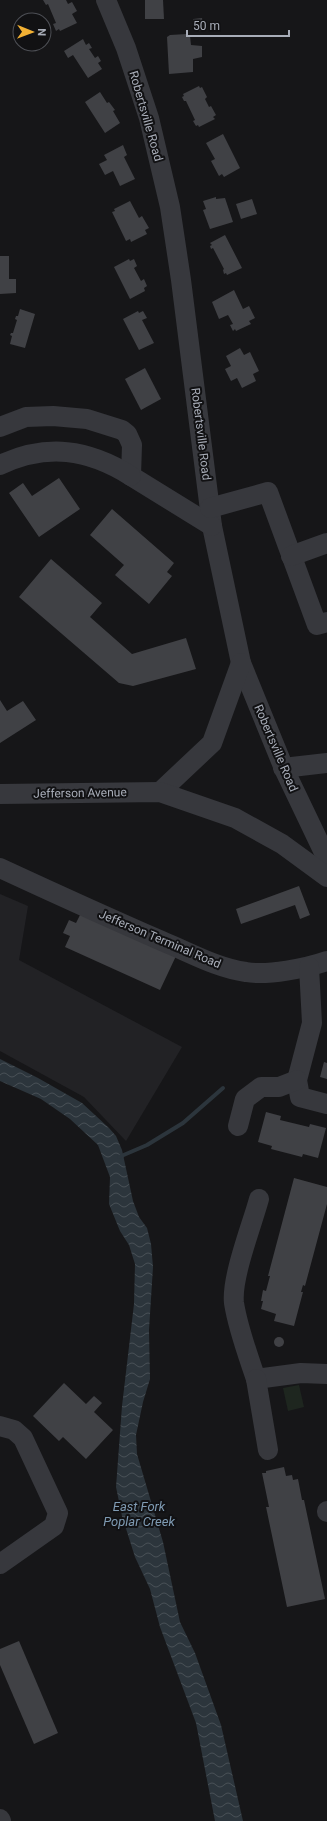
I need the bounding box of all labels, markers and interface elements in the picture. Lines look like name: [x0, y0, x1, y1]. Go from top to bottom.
north arrow: [12, 12, 52, 52]
scale bar: [187, 12, 289, 38]
text: 50 m: [193, 19, 220, 33]
text: N: [35, 28, 48, 36]
street label: Robertsville Road: [126, 69, 166, 163]
street label: Robertsville Road: [188, 387, 214, 481]
street label: Robertsville Road: [251, 702, 301, 794]
street label: Jefferson Avenue: [33, 785, 127, 801]
street label: Jefferson Terminal Road: [97, 907, 223, 971]
water label: East Fork Poplar Creek: [103, 1499, 175, 1529]

